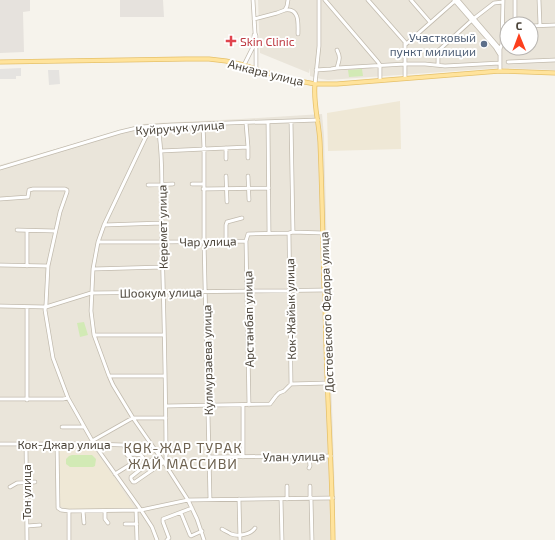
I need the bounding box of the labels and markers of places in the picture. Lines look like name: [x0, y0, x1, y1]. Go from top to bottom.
place label: Участковый пункт милиции: [390, 30, 476, 59]
place label: Skin Clinic: [240, 34, 295, 48]
marker: Skin Clinic: [225, 35, 237, 47]
marker: Участковый пункт милиции: [479, 39, 489, 49]

